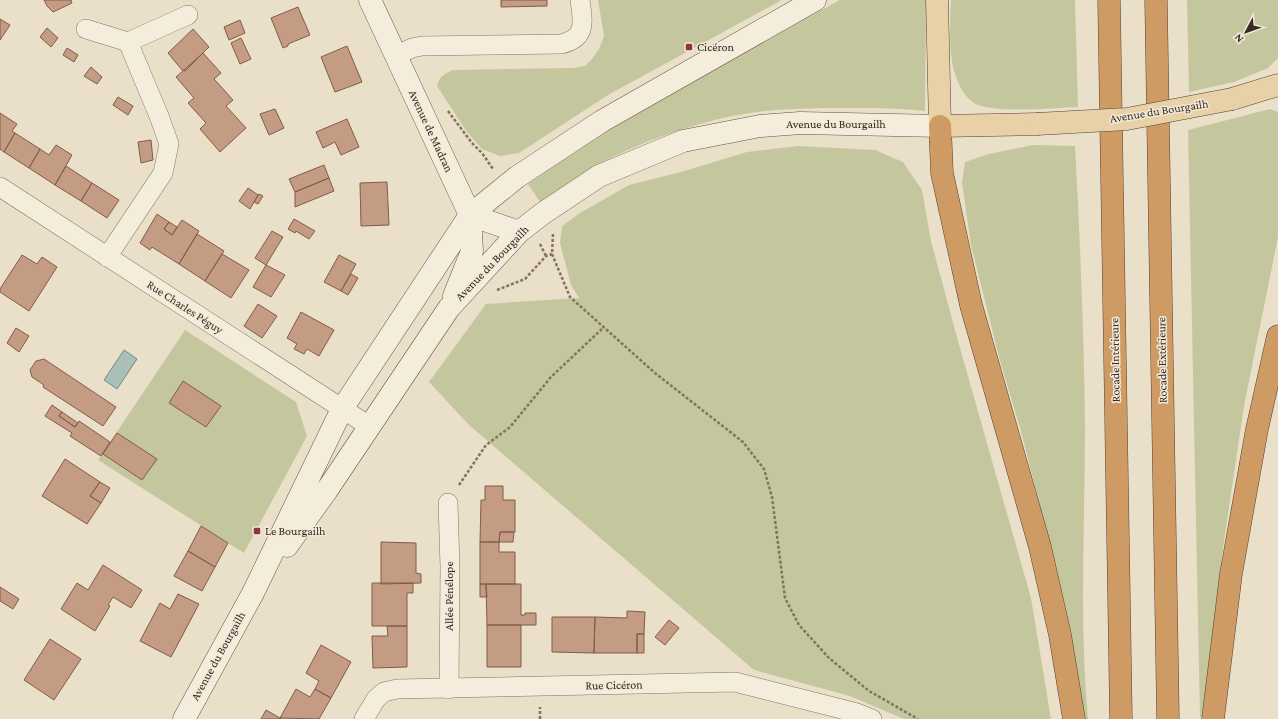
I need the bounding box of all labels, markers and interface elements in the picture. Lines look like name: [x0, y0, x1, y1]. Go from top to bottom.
north arrow: [1226, 12, 1266, 52]
text: N: [1231, 31, 1245, 45]
place label: Cicéron: [697, 40, 734, 54]
marker: Cicéron: [684, 42, 694, 52]
street label: Avenue de Madran: [406, 88, 456, 175]
street label: Avenue du Bourgailh: [1109, 96, 1210, 126]
street label: Avenue du Bourgailh: [786, 117, 886, 131]
street label: Avenue du Bourgailh: [452, 222, 532, 304]
street label: Rue Charles Péguy: [144, 277, 226, 337]
street label: Rocade Extérieure: [1154, 317, 1170, 403]
street label: Rocade Intérieure: [1107, 318, 1123, 402]
place label: Le Bourgailh: [265, 524, 326, 538]
marker: Le Bourgailh: [252, 526, 262, 536]
street label: Allée Pénélope: [442, 561, 456, 631]
street label: Avenue du Bourgailh: [188, 609, 249, 703]
street label: Rue Cicéron: [585, 677, 643, 692]

